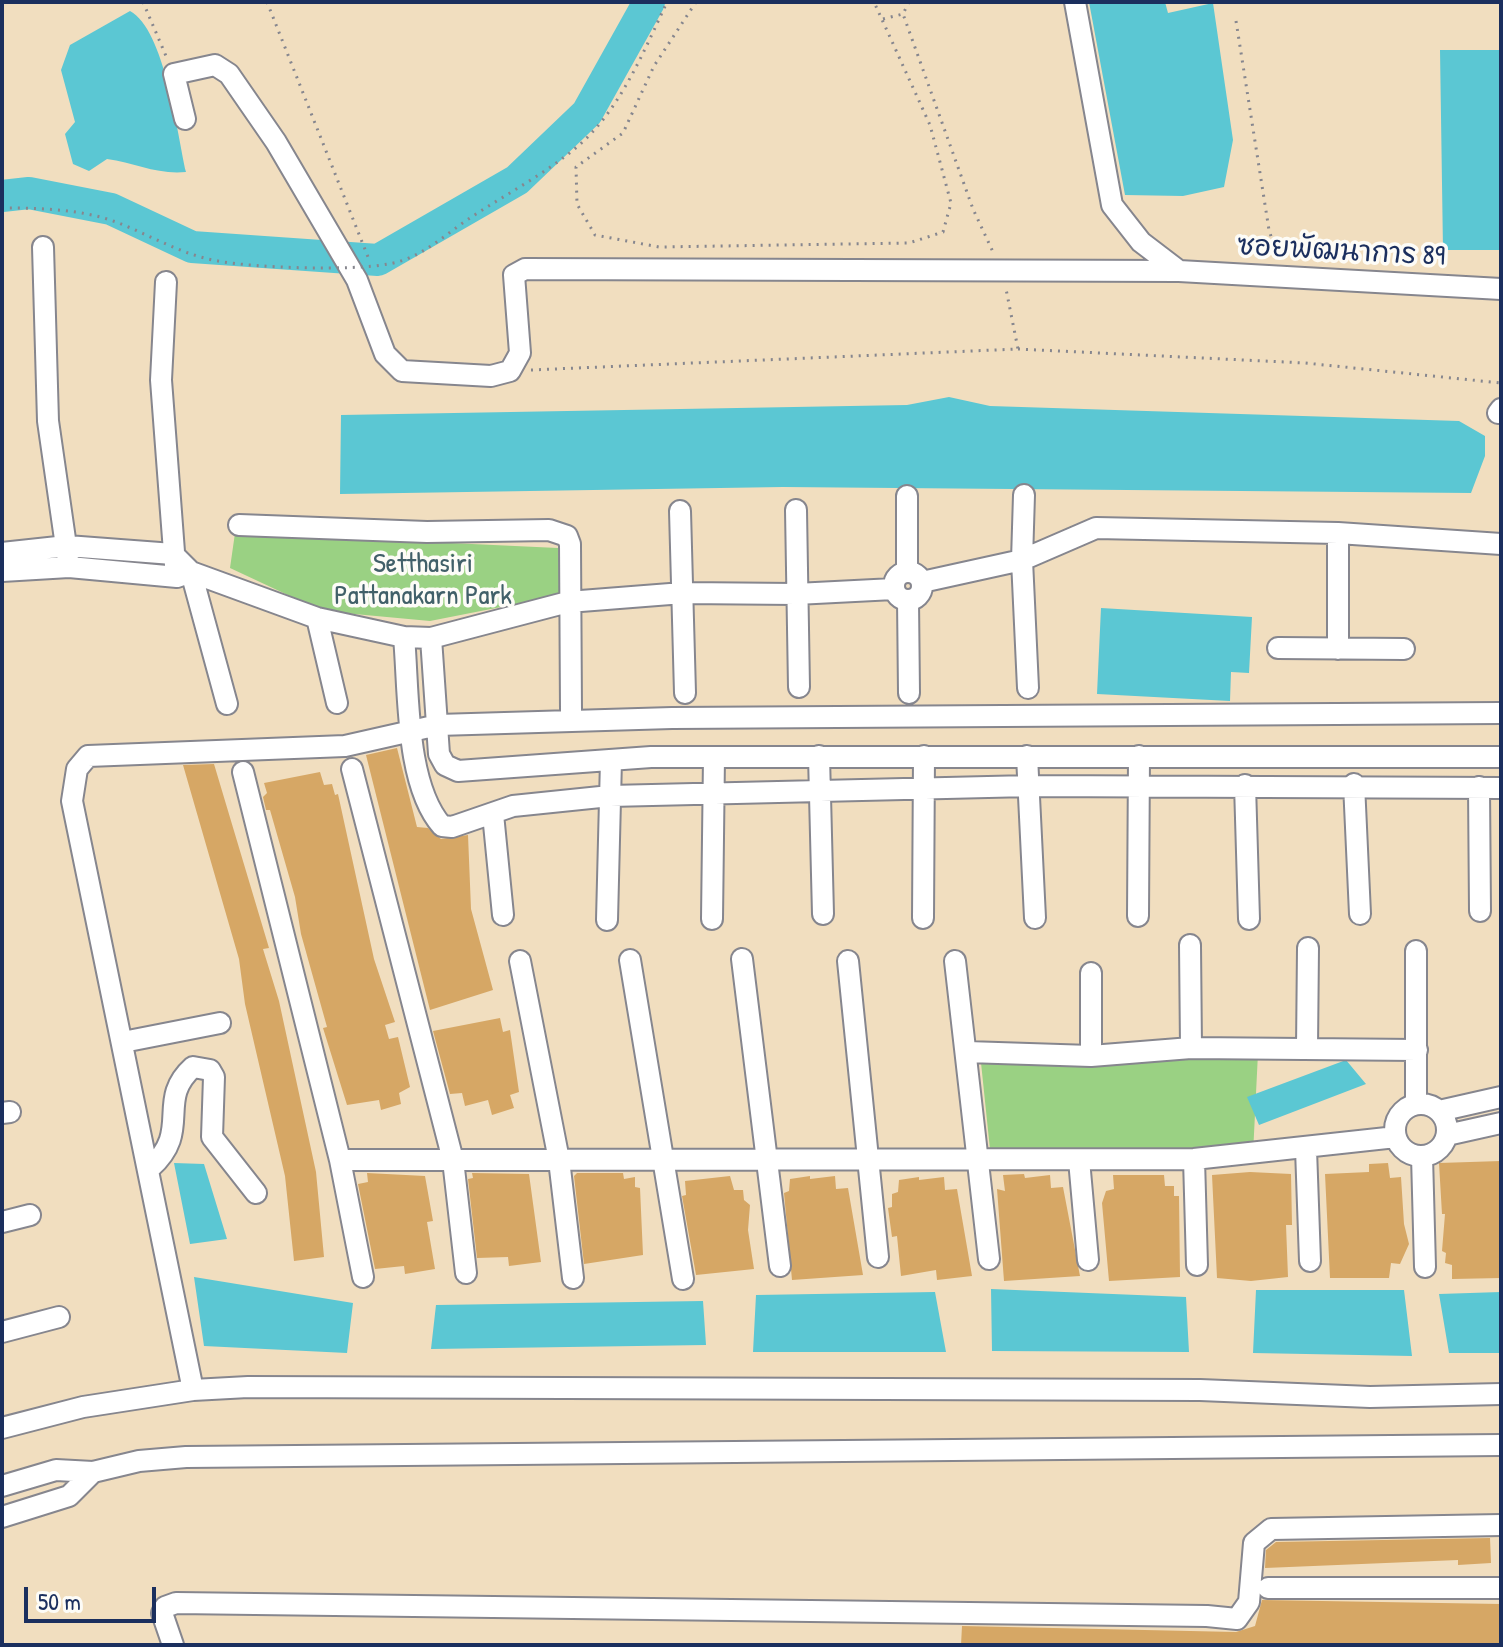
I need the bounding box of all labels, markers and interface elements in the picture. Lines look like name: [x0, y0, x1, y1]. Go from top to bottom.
street label: ซอยพัฒนาการ 89: [1236, 230, 1446, 274]
park label: Setthasiri Pattanakarn Park: [334, 548, 512, 614]
scale bar: [28, 1571, 160, 1621]
text: 50 m: [38, 1585, 81, 1617]

